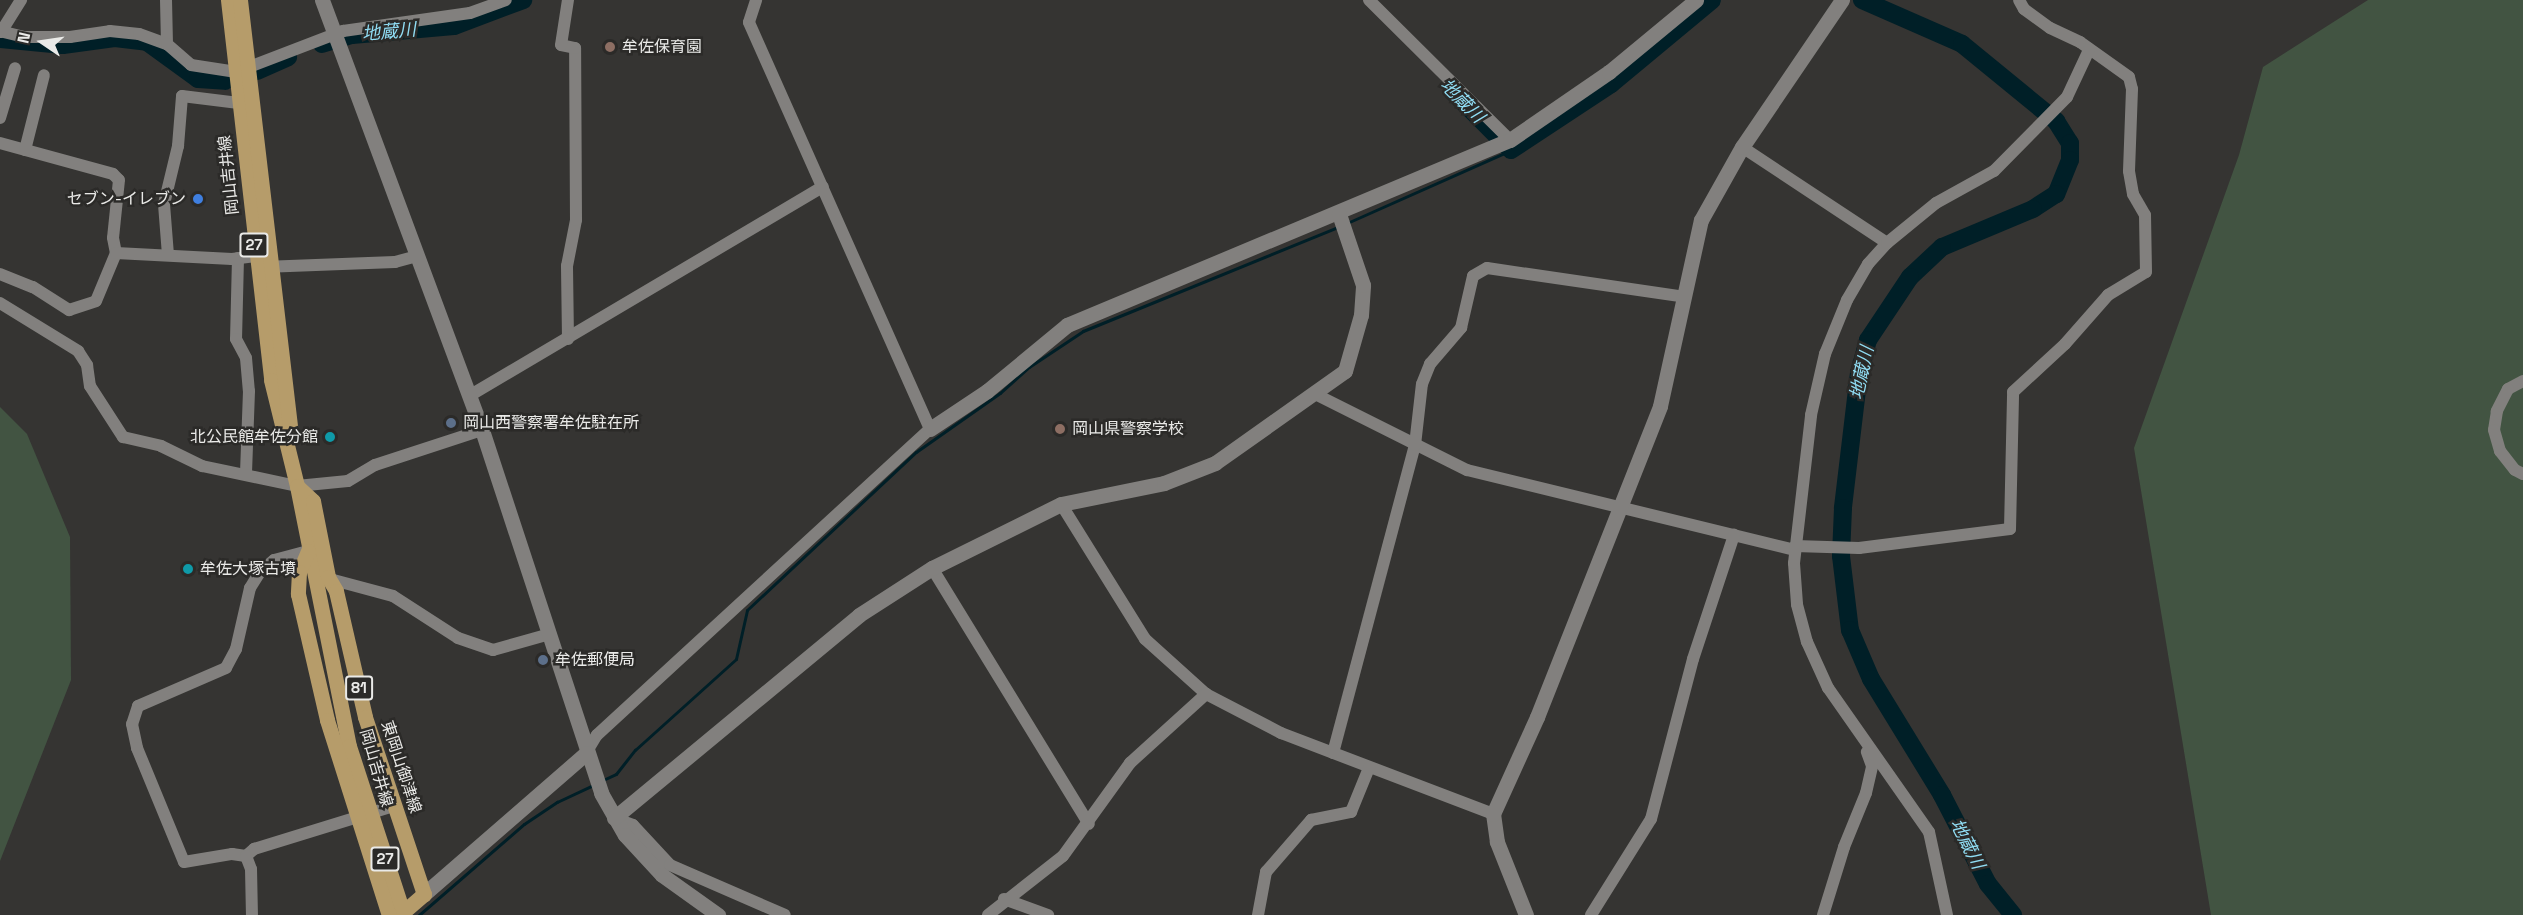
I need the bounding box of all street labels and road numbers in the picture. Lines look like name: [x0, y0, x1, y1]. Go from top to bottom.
street label: 岡山吉井線: [215, 134, 243, 216]
road number: 27: [239, 233, 269, 257]
road number: 81: [344, 676, 374, 700]
street label: 東岡山御津線: [377, 718, 425, 816]
street label: 岡山吉井線: [356, 727, 396, 809]
road number: 27: [370, 847, 400, 871]

